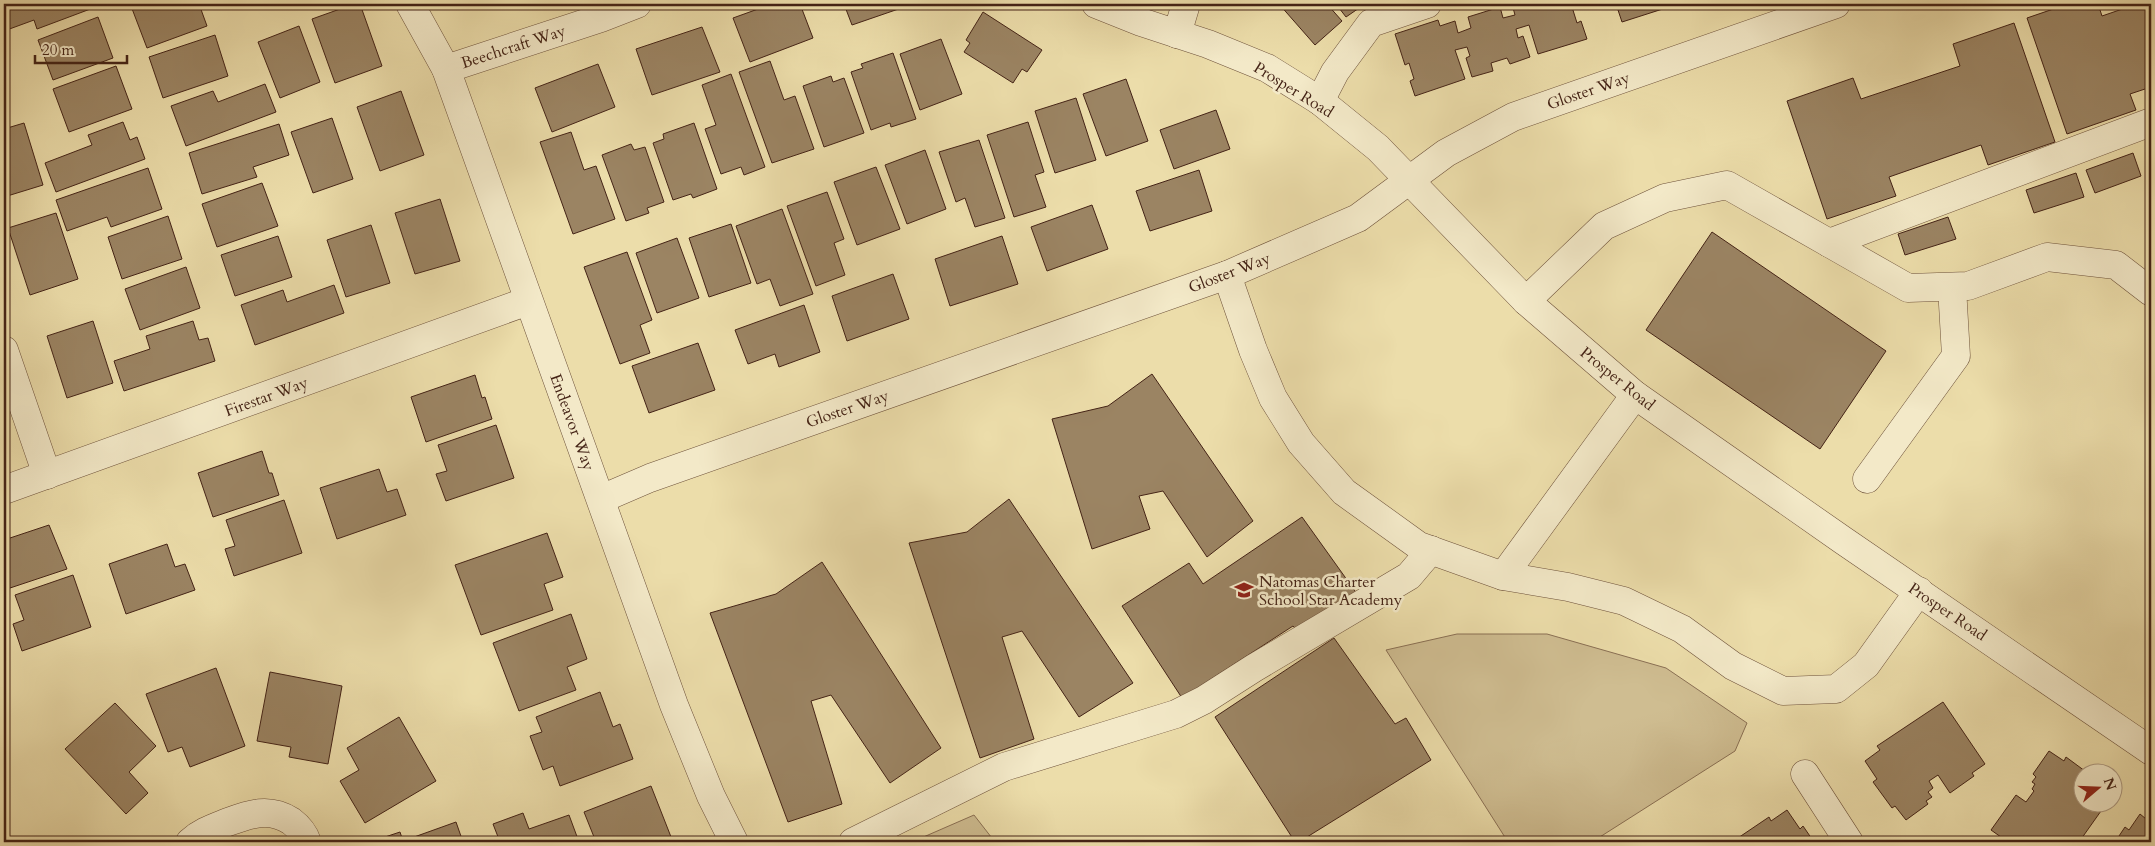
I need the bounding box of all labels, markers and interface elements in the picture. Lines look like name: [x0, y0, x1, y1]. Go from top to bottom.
street label: Beechcraft Way: [458, 20, 569, 74]
scale bar: [35, 32, 128, 64]
text: 20 m: [42, 40, 74, 60]
street label: Prosper Road: [1249, 57, 1338, 123]
street label: Gloster Way: [1544, 66, 1633, 115]
street label: Gloster Way: [1185, 247, 1274, 299]
street label: Prosper Road: [1575, 342, 1660, 416]
street label: Endeavor Way: [544, 371, 600, 474]
street label: Firestar Way: [222, 372, 312, 422]
street label: Gloster Way: [803, 384, 892, 433]
place label: Natomas Charter School Star Academy: [1259, 571, 1403, 611]
street label: Prosper Road: [1904, 577, 1991, 646]
school or university icon: Natomas Charter School Star Academy: [1233, 579, 1255, 601]
north arrow: [2072, 764, 2122, 814]
text: N: [2099, 775, 2121, 793]

